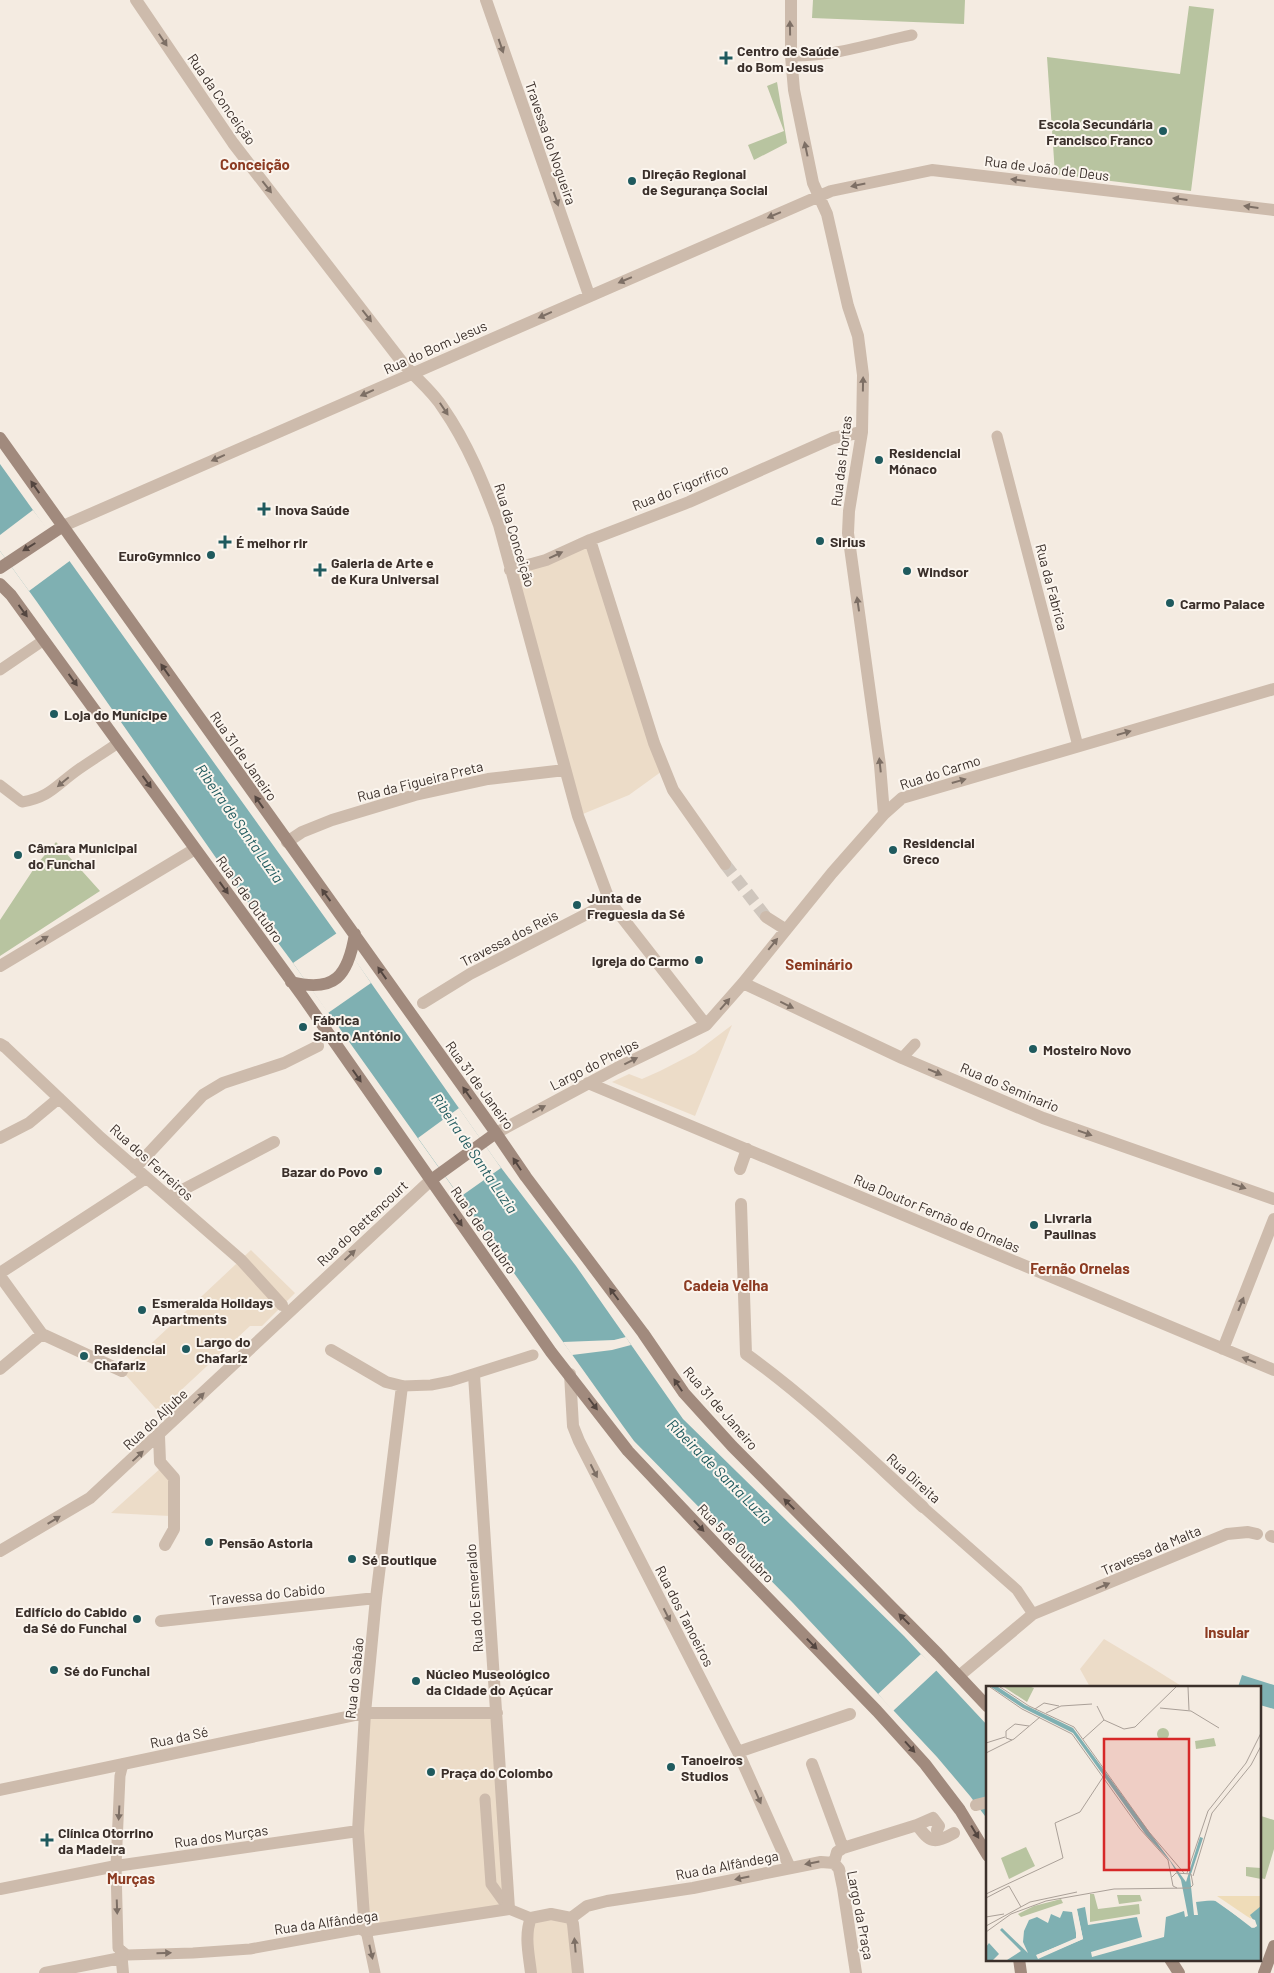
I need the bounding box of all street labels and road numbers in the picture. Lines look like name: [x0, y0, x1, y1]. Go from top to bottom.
street label: Rua da Conceição: [184, 50, 260, 148]
street label: Travessa do Nogueira: [522, 79, 580, 207]
street label: Rua de João de Deus: [984, 152, 1111, 184]
street label: Rua do Bom Jesus: [381, 316, 490, 377]
street label: Rua das Hortas: [827, 414, 855, 507]
street label: Rua do Figorífico: [629, 460, 731, 514]
street label: Rua da Conceição: [491, 481, 539, 589]
street label: Rua da Fabrica: [1032, 542, 1072, 632]
street label: Rua 31 de Janeiro: [207, 708, 281, 804]
street label: Rua do Carmo: [897, 751, 983, 793]
street label: Rua da Figueira Preta: [355, 757, 485, 805]
street label: Rua 5 de Outubro: [213, 852, 287, 946]
street label: Travessa dos Reis: [457, 906, 561, 970]
street label: Largo do Phelps: [547, 1034, 641, 1094]
street label: Rua 31 de Janeiro: [442, 1037, 518, 1133]
street label: Rua do Seminario: [958, 1058, 1062, 1116]
street label: Rua dos Ferreiros: [107, 1120, 197, 1204]
street label: Rua Doutor Fernão de Ornelas: [851, 1170, 1023, 1256]
street label: Rua do Bettencourt: [313, 1177, 411, 1269]
street label: Rua 5 de Outubro: [447, 1183, 521, 1277]
street label: Rua 31 de Janeiro: [680, 1363, 762, 1453]
street label: Rua do Aljube: [119, 1385, 191, 1453]
street label: Rua Direita: [884, 1449, 944, 1507]
street label: Rua 5 de Outubro: [694, 1500, 778, 1586]
street label: Travessa da Malta: [1099, 1521, 1203, 1579]
street label: Rua do Esmeraldo: [462, 1543, 486, 1653]
street label: Rua dos Tanoeiros: [652, 1563, 718, 1670]
street label: Travessa do Cabido: [208, 1579, 326, 1609]
street label: Rua do Sabão: [341, 1636, 367, 1720]
street label: Rua da Sé: [148, 1723, 210, 1751]
street label: Rua dos Murças: [173, 1821, 269, 1851]
street label: Rua da Alfândega: [674, 1847, 780, 1883]
street label: Largo da Praça: [844, 1869, 878, 1961]
street label: Rua da Alfândega: [273, 1906, 379, 1938]

